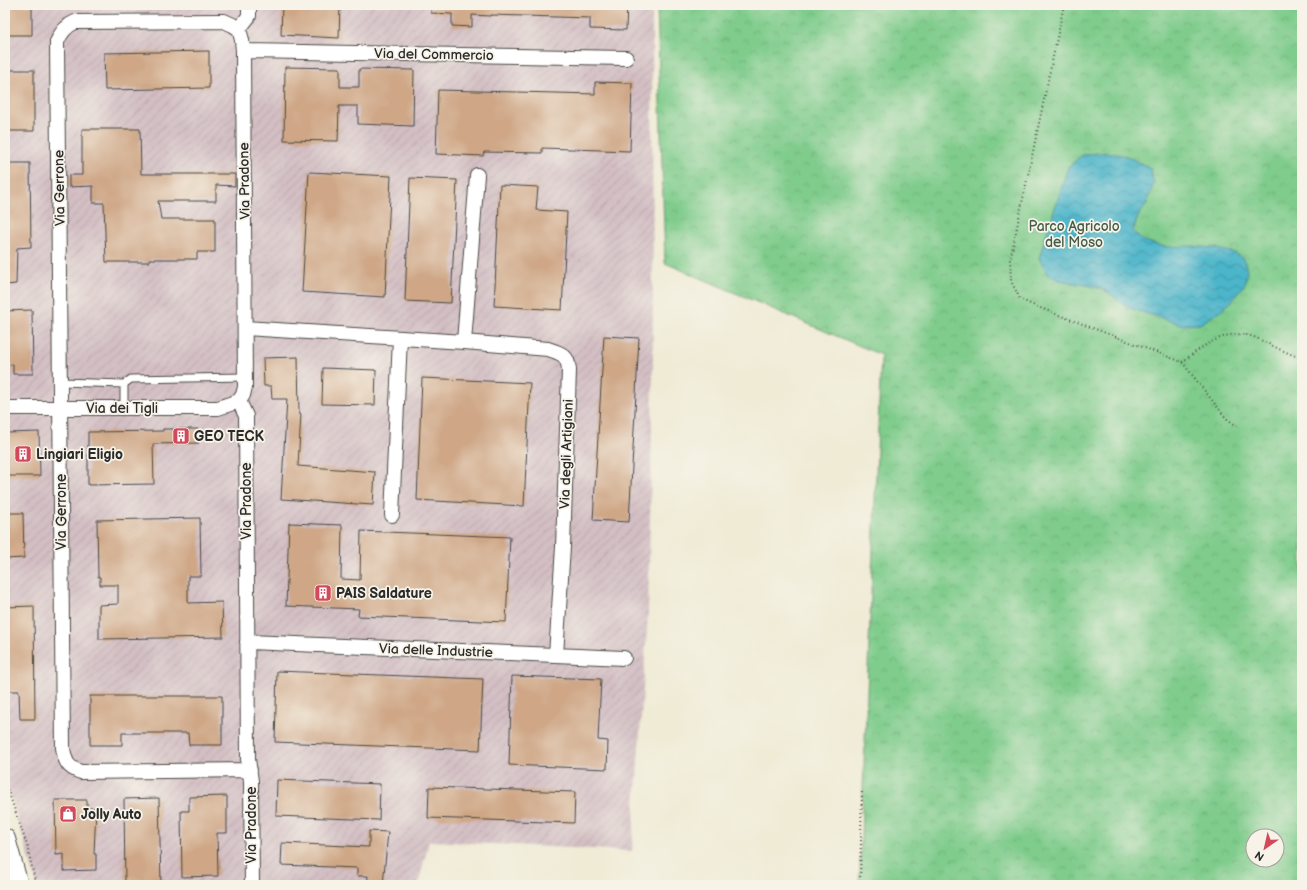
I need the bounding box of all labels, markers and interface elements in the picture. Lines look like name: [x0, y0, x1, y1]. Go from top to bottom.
street label: Via del Commercio: [374, 45, 494, 64]
street label: Via Pradone: [235, 142, 254, 220]
street label: Via Gerrone: [50, 150, 69, 226]
park label: Parco Agricolo del Moso: [1028, 218, 1120, 251]
street label: Via degli Artigiani: [556, 399, 577, 509]
street label: Via dei Tigli: [86, 400, 158, 417]
building icon: GEO TECK: [171, 426, 191, 446]
place label: GEO TECK: [194, 428, 264, 445]
building icon: Lingiari Eligio: [13, 444, 33, 464]
place label: Lingiari Eligio: [36, 446, 123, 463]
street label: Via Pradone: [238, 462, 255, 540]
street label: Via Gerrone: [53, 474, 70, 550]
building icon: PAIS Saldature: [313, 583, 333, 603]
place label: PAIS Saldature: [336, 585, 432, 602]
street label: Via delle Industrie: [379, 640, 493, 661]
street label: Via Pradone: [243, 786, 260, 864]
shop icon: Jolly Auto: [58, 804, 78, 824]
place label: Jolly Auto: [81, 806, 141, 823]
north arrow: [1245, 828, 1285, 868]
text: N: [1253, 848, 1267, 864]

